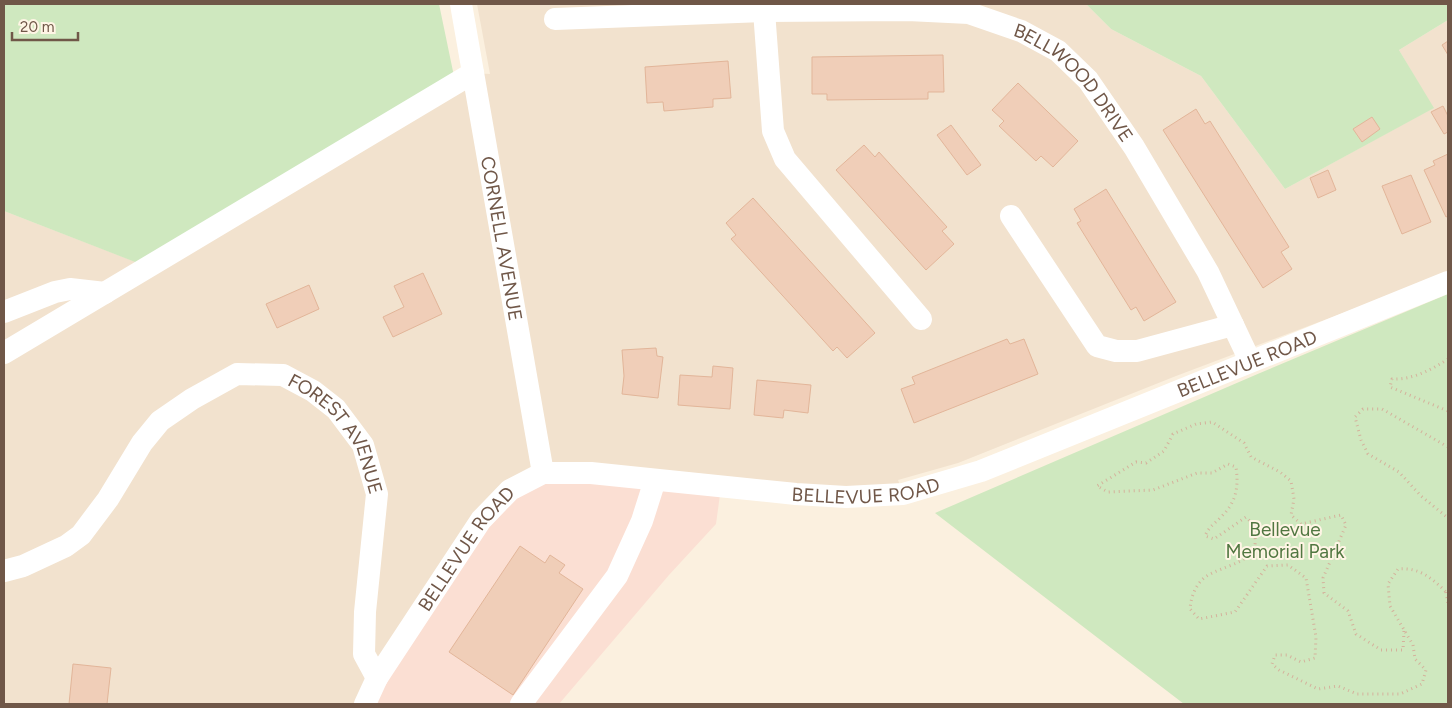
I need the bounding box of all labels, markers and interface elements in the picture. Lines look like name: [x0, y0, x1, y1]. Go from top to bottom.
scale bar: [12, 10, 79, 42]
text: 20 m: [20, 18, 54, 36]
street label: BELLWOOD DRIVE: [1011, 18, 1138, 146]
street label: CORNELL AVENUE: [476, 154, 528, 323]
street label: BELLEVUE ROAD: [1173, 325, 1320, 402]
street label: FOREST AVENUE: [284, 368, 388, 497]
street label: BELLEVUE ROAD: [791, 472, 942, 509]
street label: BELLEVUE ROAD: [413, 481, 519, 615]
park label: Bellevue Memorial Park: [1225, 518, 1345, 563]

